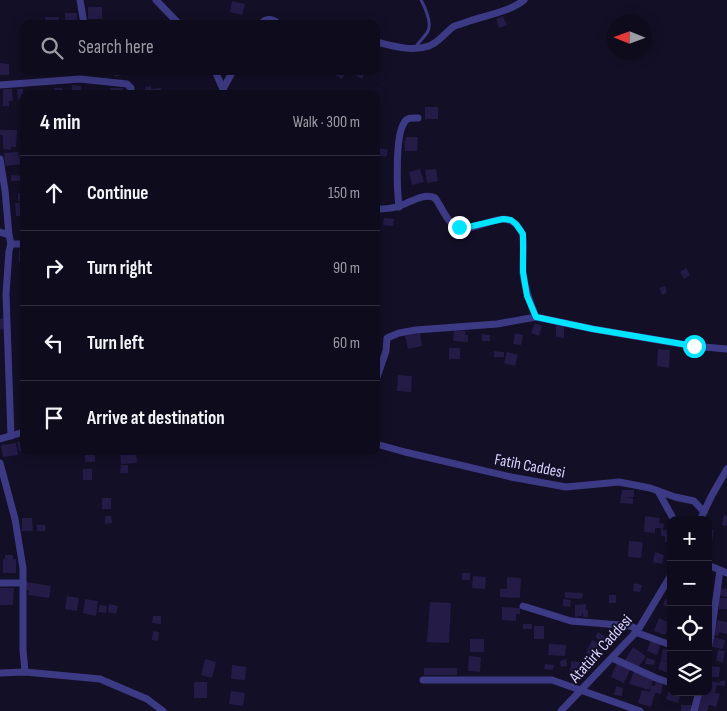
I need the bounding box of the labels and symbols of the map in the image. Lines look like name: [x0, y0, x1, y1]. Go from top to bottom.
north arrow: [607, 15, 652, 60]
route end: [448, 216, 471, 239]
route start: [683, 335, 706, 358]
street label: Fatih Caddesi: [493, 450, 567, 483]
street label: Atatürk Caddesi: [565, 611, 637, 688]

